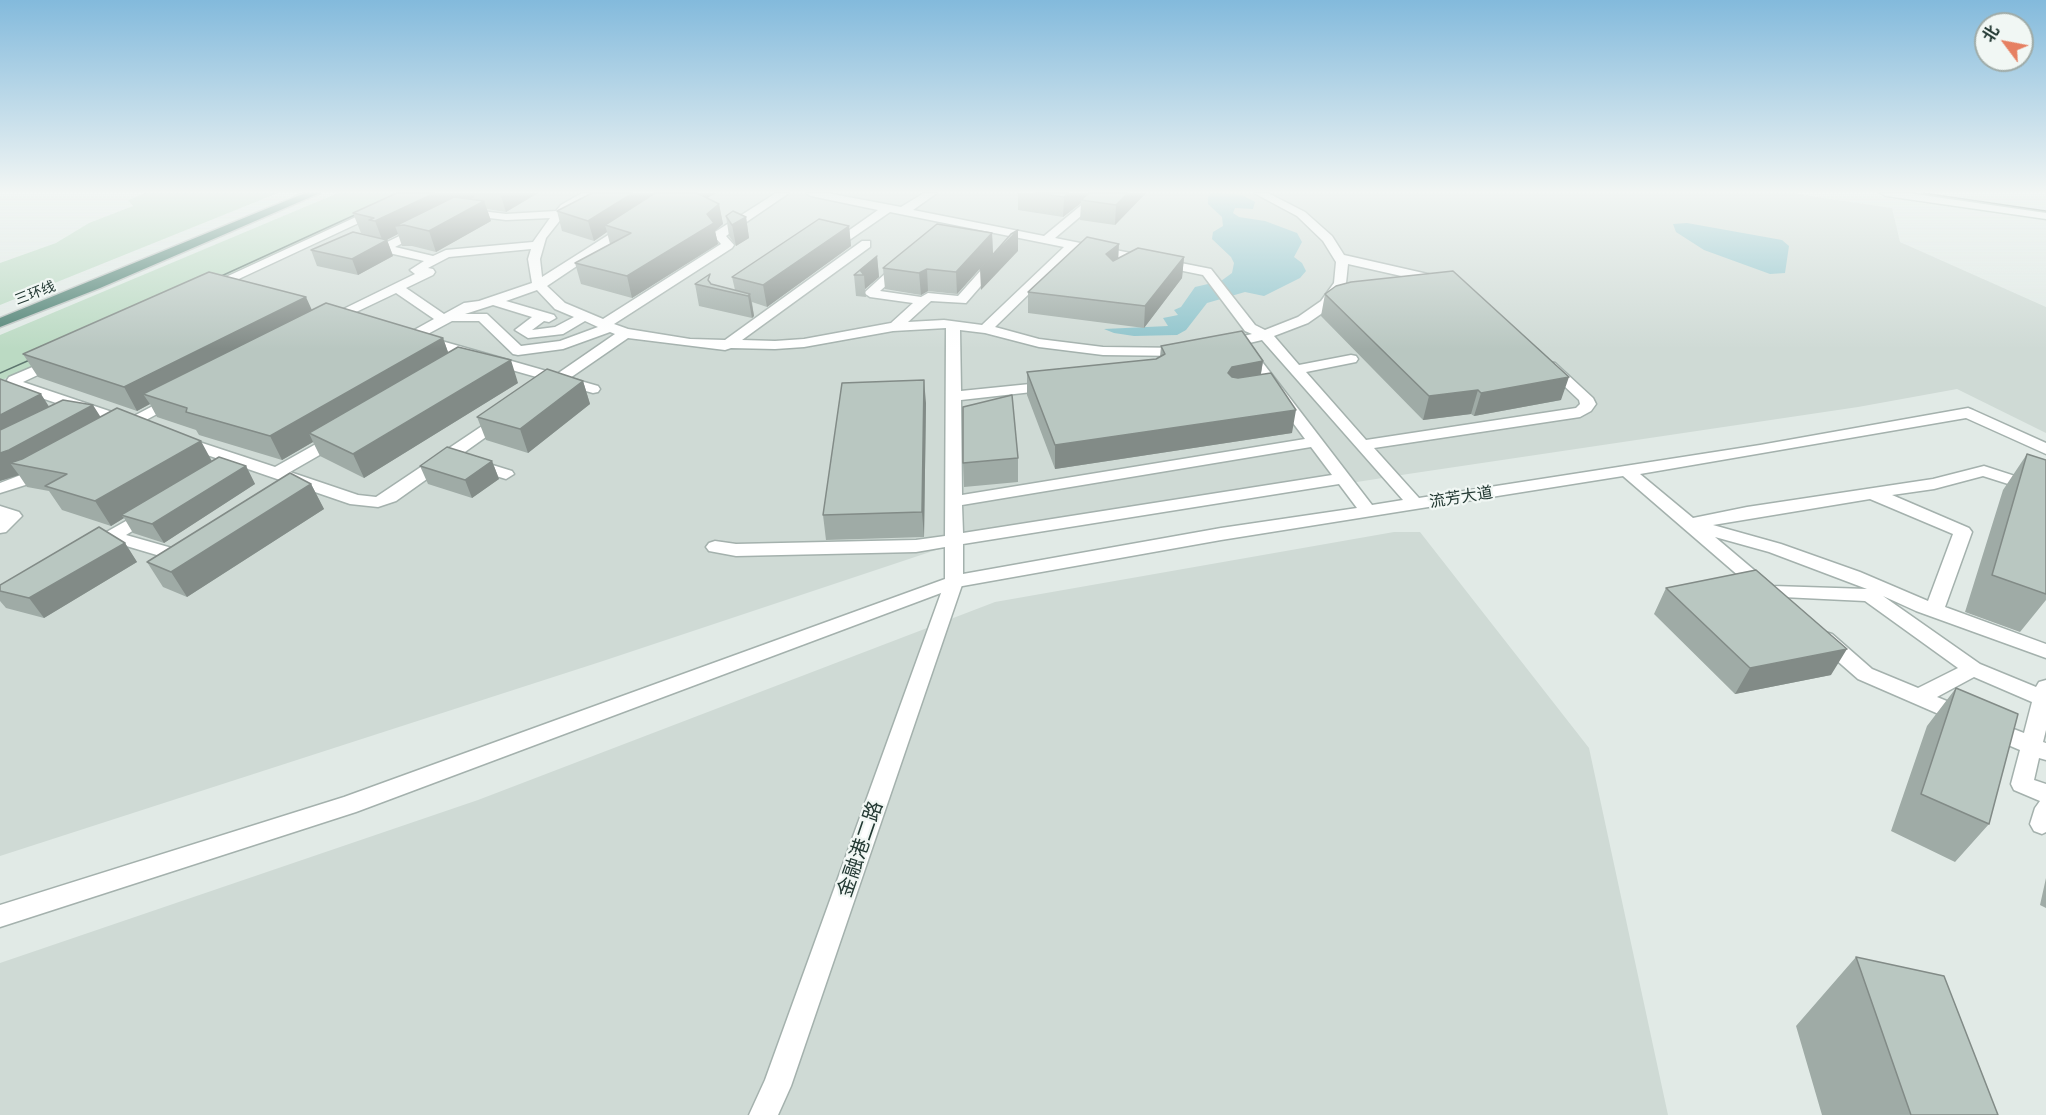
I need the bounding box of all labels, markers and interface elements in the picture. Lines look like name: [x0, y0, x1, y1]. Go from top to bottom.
north arrow: [1974, 12, 2034, 72]
text: 北: [1978, 21, 2002, 45]
street label: 三环线: [12, 278, 58, 308]
street label: 流芳大道: [1428, 483, 1494, 511]
street label: 金融港二路: [832, 798, 888, 900]

